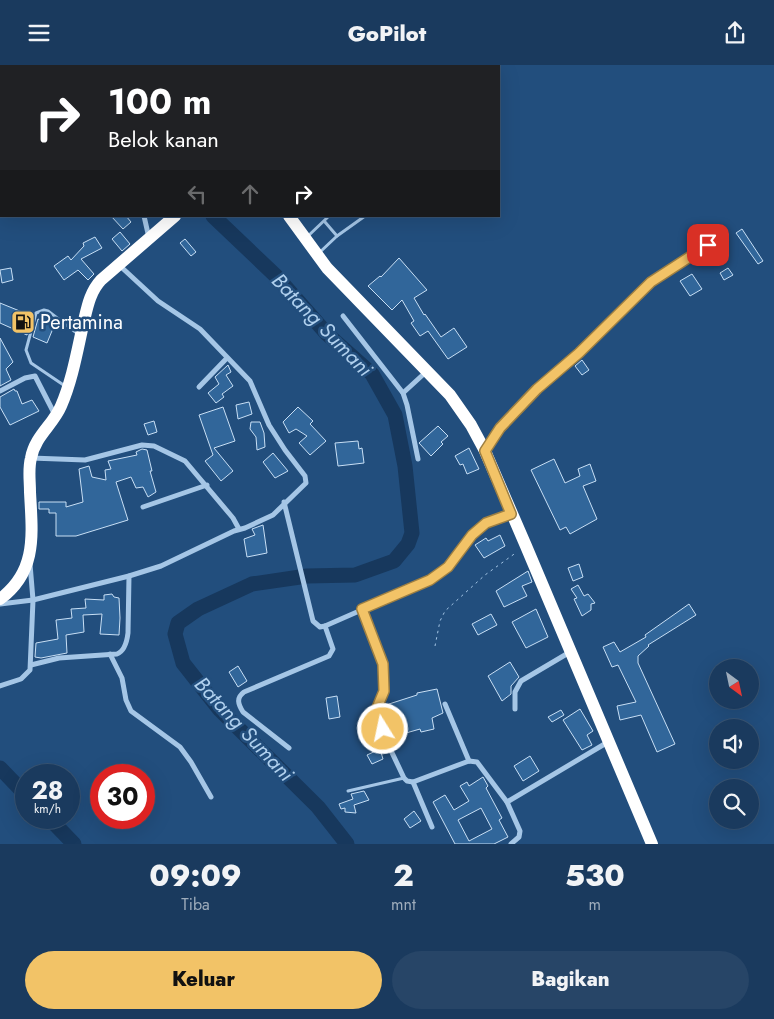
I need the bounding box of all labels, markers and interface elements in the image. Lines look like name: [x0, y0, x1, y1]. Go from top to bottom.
text: GoPilot: [348, 17, 426, 49]
icon: menu: [25, 19, 53, 47]
icon: share: [721, 19, 749, 47]
text: 100 m: [108, 77, 211, 127]
icon: right: [25, 85, 90, 150]
text: Belok kanan: [108, 123, 219, 155]
icon: left: [183, 180, 211, 208]
icon: ahead: [236, 180, 264, 208]
icon: right: [289, 180, 317, 208]
pin: [687, 224, 729, 266]
icon: arrive: [694, 231, 722, 259]
water label: Batang Sumani: [265, 267, 380, 384]
place label: Pertamina: [40, 308, 123, 337]
fuel station icon: Pertamina: [10, 309, 36, 335]
north arrow: [709, 659, 759, 709]
map controls: [709, 659, 759, 829]
water label: Batang Sumani: [188, 670, 301, 789]
position arrow: [356, 702, 408, 754]
button: sound: [709, 719, 759, 769]
speed limit sign: 30: [90, 764, 155, 829]
text: 28: [31, 772, 64, 808]
button: search: [709, 779, 759, 829]
text: km/h: [34, 800, 61, 818]
text: 09:09: [149, 854, 242, 897]
text: 2: [393, 854, 414, 897]
text: 530: [565, 854, 625, 897]
text: Tiba: [181, 893, 210, 916]
text: mnt: [391, 893, 416, 916]
text: m: [589, 893, 601, 916]
button: Keluar: [25, 951, 382, 1009]
button: Bagikan: [392, 951, 749, 1009]

